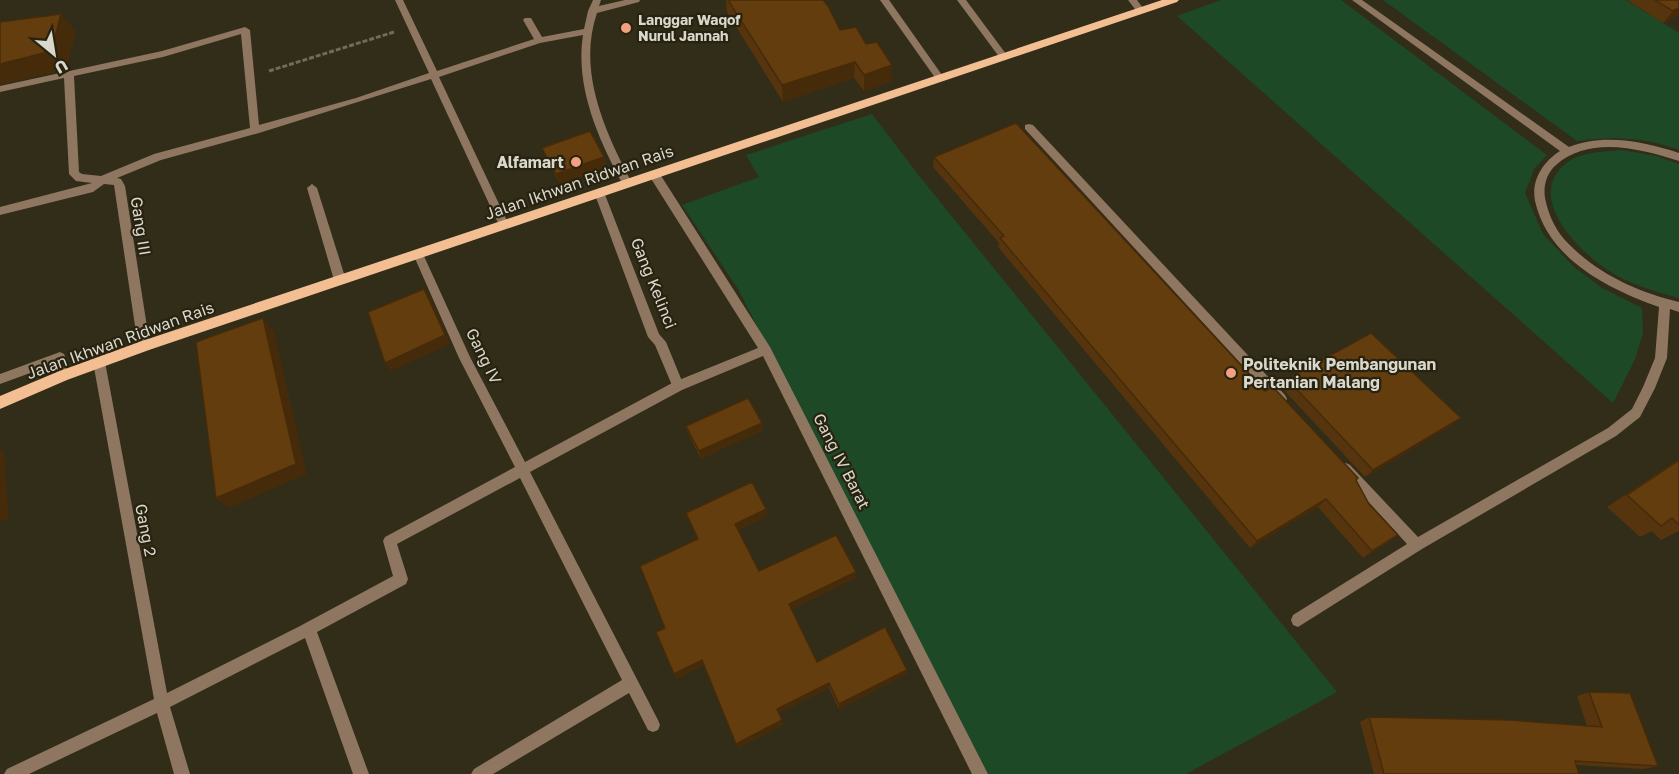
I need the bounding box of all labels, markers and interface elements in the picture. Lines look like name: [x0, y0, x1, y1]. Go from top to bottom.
place label: Langgar Waqof Nurul Jannah: [638, 11, 741, 44]
marker: Langgar Waqof Nurul Jannah: [619, 21, 633, 35]
north arrow: [24, 24, 84, 84]
text: U: [51, 55, 72, 79]
street label: Jalan Ikhwan Ridwan Rais: [482, 140, 676, 224]
place label: Alfamart: [497, 152, 564, 172]
marker: Alfamart: [569, 155, 583, 169]
street label: Gang III: [127, 195, 155, 257]
street label: Gang Kelinci: [627, 235, 681, 331]
street label: Jalan Ikhwan Ridwan Rais: [23, 297, 217, 383]
street label: Gang IV: [462, 325, 506, 387]
place label: Politeknik Pembangunan Pertanian Malang: [1243, 354, 1436, 392]
marker: Politeknik Pembangunan Pertanian Malang: [1224, 366, 1238, 380]
street label: Gang IV Barat: [809, 410, 875, 512]
street label: Gang 2: [131, 502, 161, 558]

